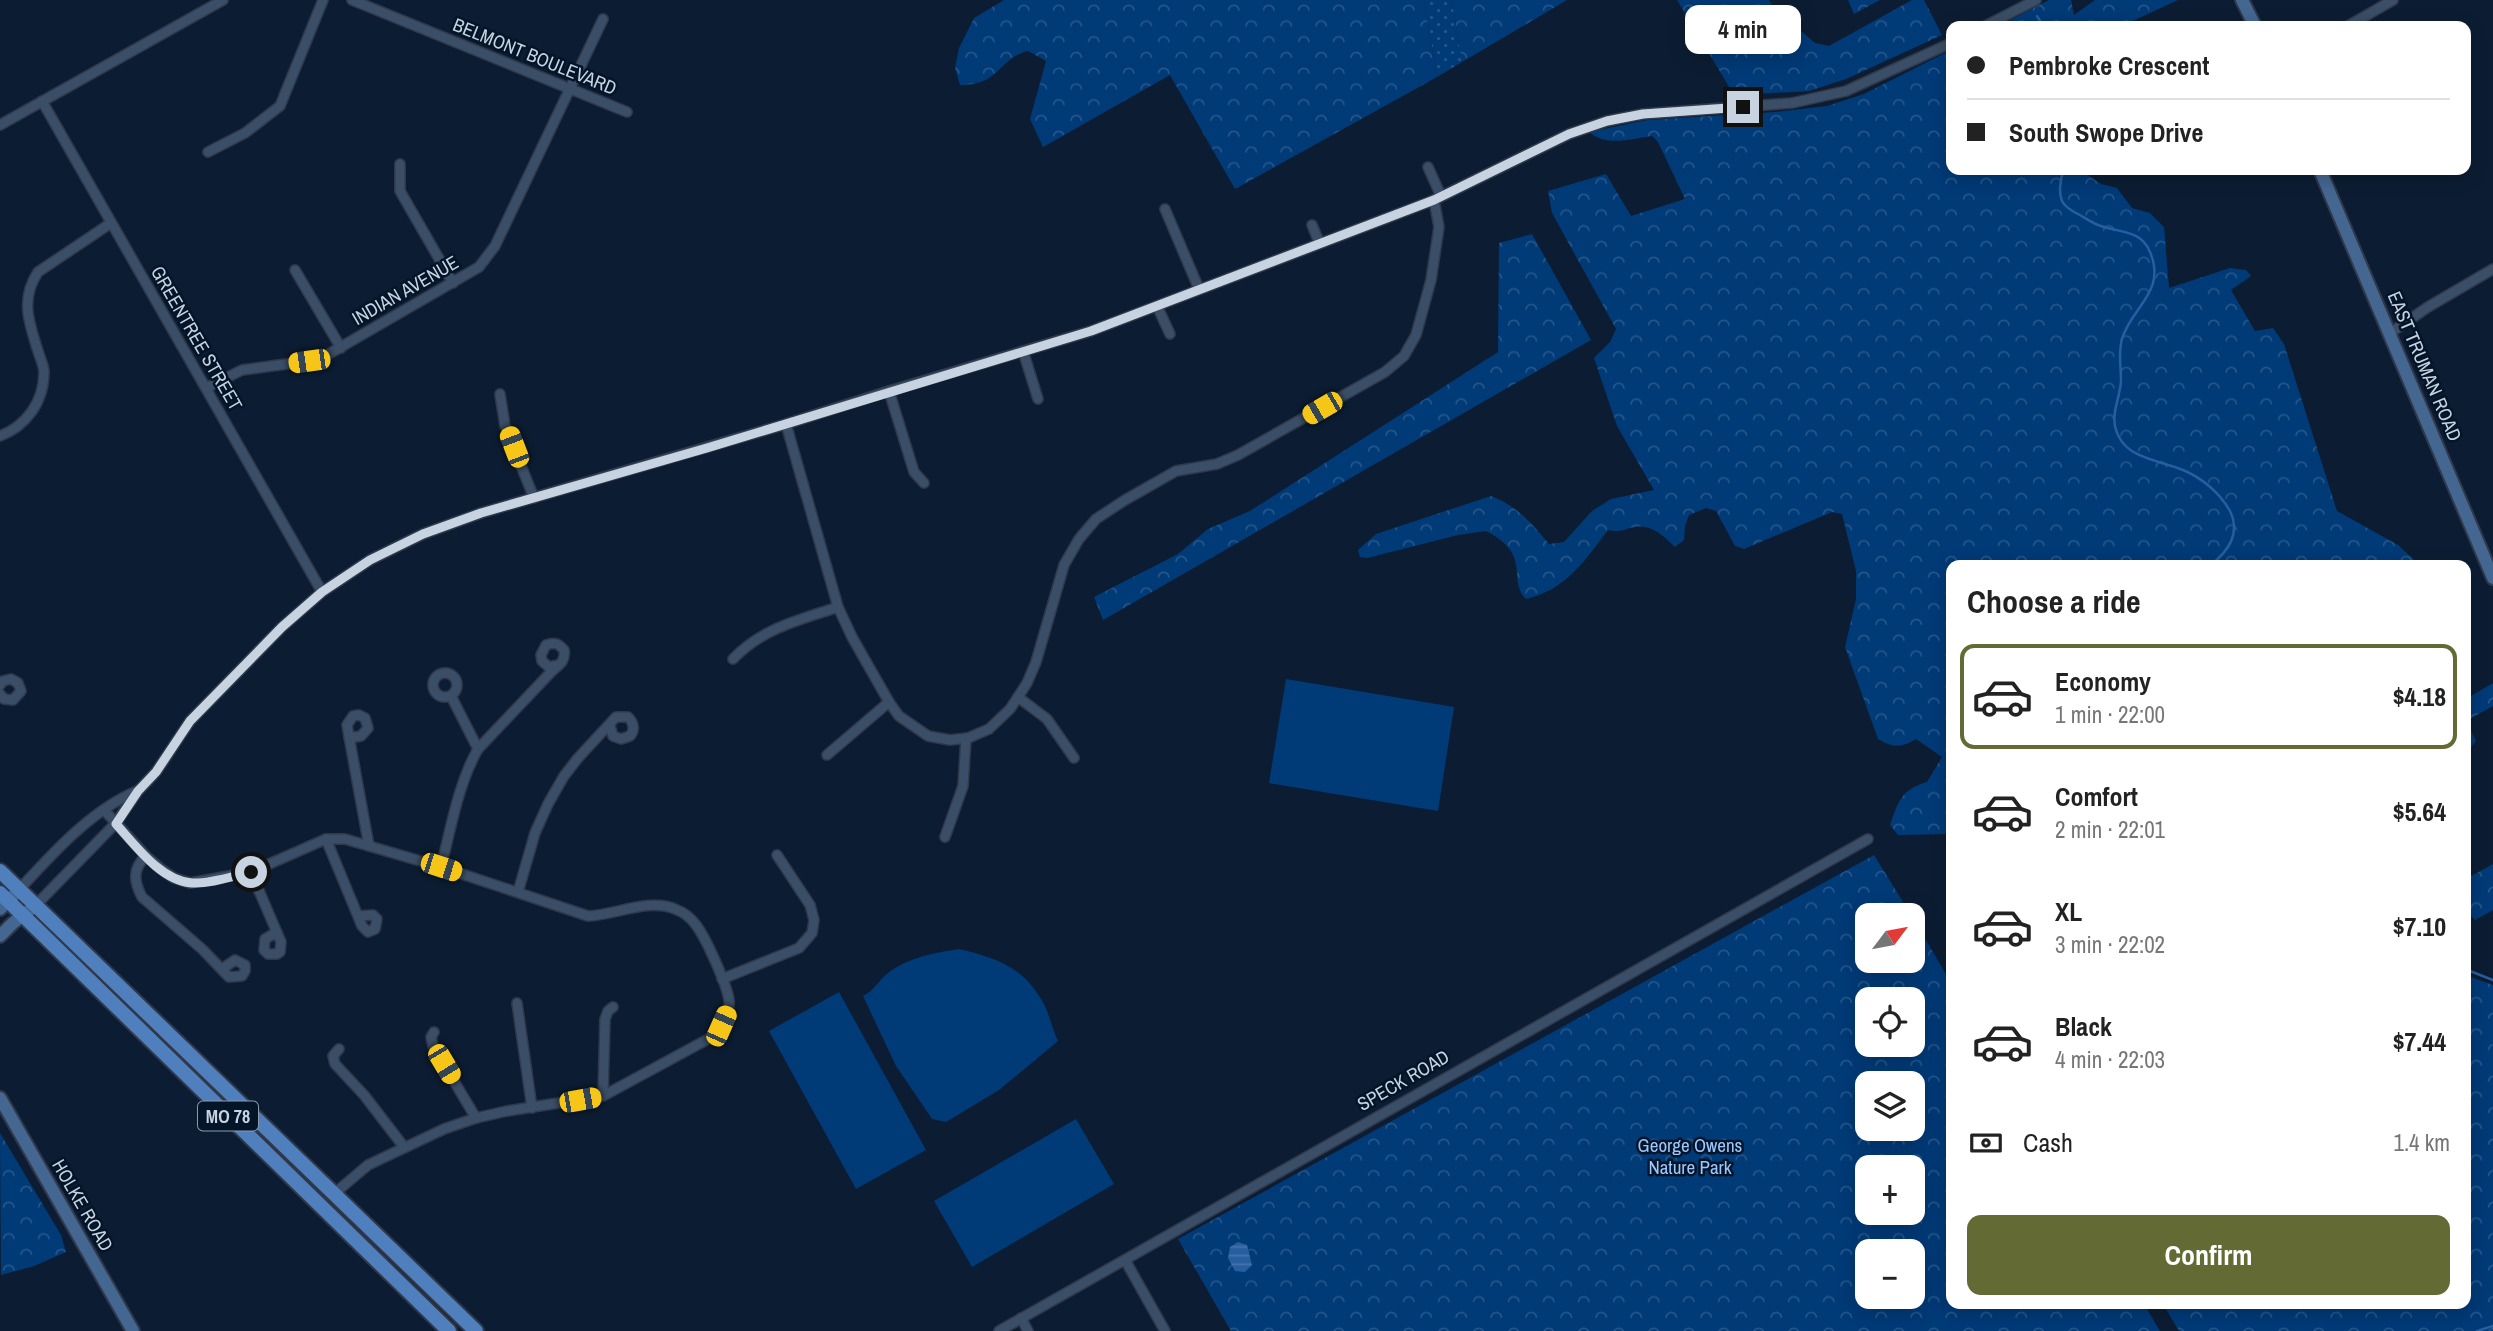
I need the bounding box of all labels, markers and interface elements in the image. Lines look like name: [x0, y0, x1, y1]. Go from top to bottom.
callout: 4 min: [1685, 6, 1801, 55]
street label: BELMONT BOULEVARD: [449, 11, 621, 101]
text: 4 min: [1718, 14, 1768, 45]
text: Pembroke Crescent: [2009, 48, 2209, 83]
route end: [1727, 91, 1759, 123]
text: South Swope Drive: [2009, 115, 2203, 150]
street label: INDIAN AVENUE: [347, 249, 463, 331]
street label: GREENTREE STREET: [145, 261, 249, 415]
street label: EAST TRUMAN ROAD: [2382, 287, 2468, 445]
car: [287, 348, 332, 374]
car: [1299, 388, 1346, 428]
car: [497, 424, 532, 470]
text: Choose a ride: [1967, 580, 2141, 623]
text: Economy: [2055, 664, 2151, 699]
icon: car: [1971, 665, 2034, 728]
text: $4.18: [2393, 679, 2446, 714]
text: 1 min · 22:00: [2055, 699, 2165, 730]
text: Comfort: [2055, 779, 2138, 814]
icon: car: [1971, 780, 2034, 843]
text: $5.64: [2393, 794, 2446, 829]
text: 2 min · 22:01: [2055, 814, 2165, 845]
car: [418, 851, 465, 883]
route start: [235, 856, 267, 888]
text: XL: [2055, 894, 2082, 929]
icon: car: [1971, 895, 2034, 958]
north arrow: [1855, 903, 1925, 973]
map controls: [1855, 903, 1925, 1309]
text: $7.10: [2393, 909, 2446, 944]
text: 3 min · 22:02: [2055, 929, 2165, 960]
button: locate: [1855, 987, 1925, 1057]
car: [703, 1003, 740, 1049]
text: Black: [2055, 1009, 2112, 1044]
icon: car: [1971, 1010, 2034, 1073]
text: $7.44: [2393, 1024, 2446, 1059]
car: [425, 1041, 464, 1087]
street label: SPECK ROAD: [1352, 1043, 1454, 1117]
text: 4 min · 22:03: [2055, 1044, 2165, 1075]
button: layers: [1855, 1071, 1925, 1141]
car: [558, 1086, 603, 1114]
road number: MO 78: [198, 1101, 258, 1130]
icon: cash: [1967, 1124, 2005, 1162]
text: Cash: [2023, 1125, 2073, 1160]
text: 1.4 km: [2393, 1127, 2450, 1158]
park label: George Owens Nature Park: [1638, 1132, 1743, 1180]
street label: HOLKE ROAD: [46, 1154, 120, 1256]
button: +: [1855, 1155, 1925, 1225]
button: Confirm: [1967, 1215, 2450, 1295]
button: −: [1855, 1239, 1925, 1309]

